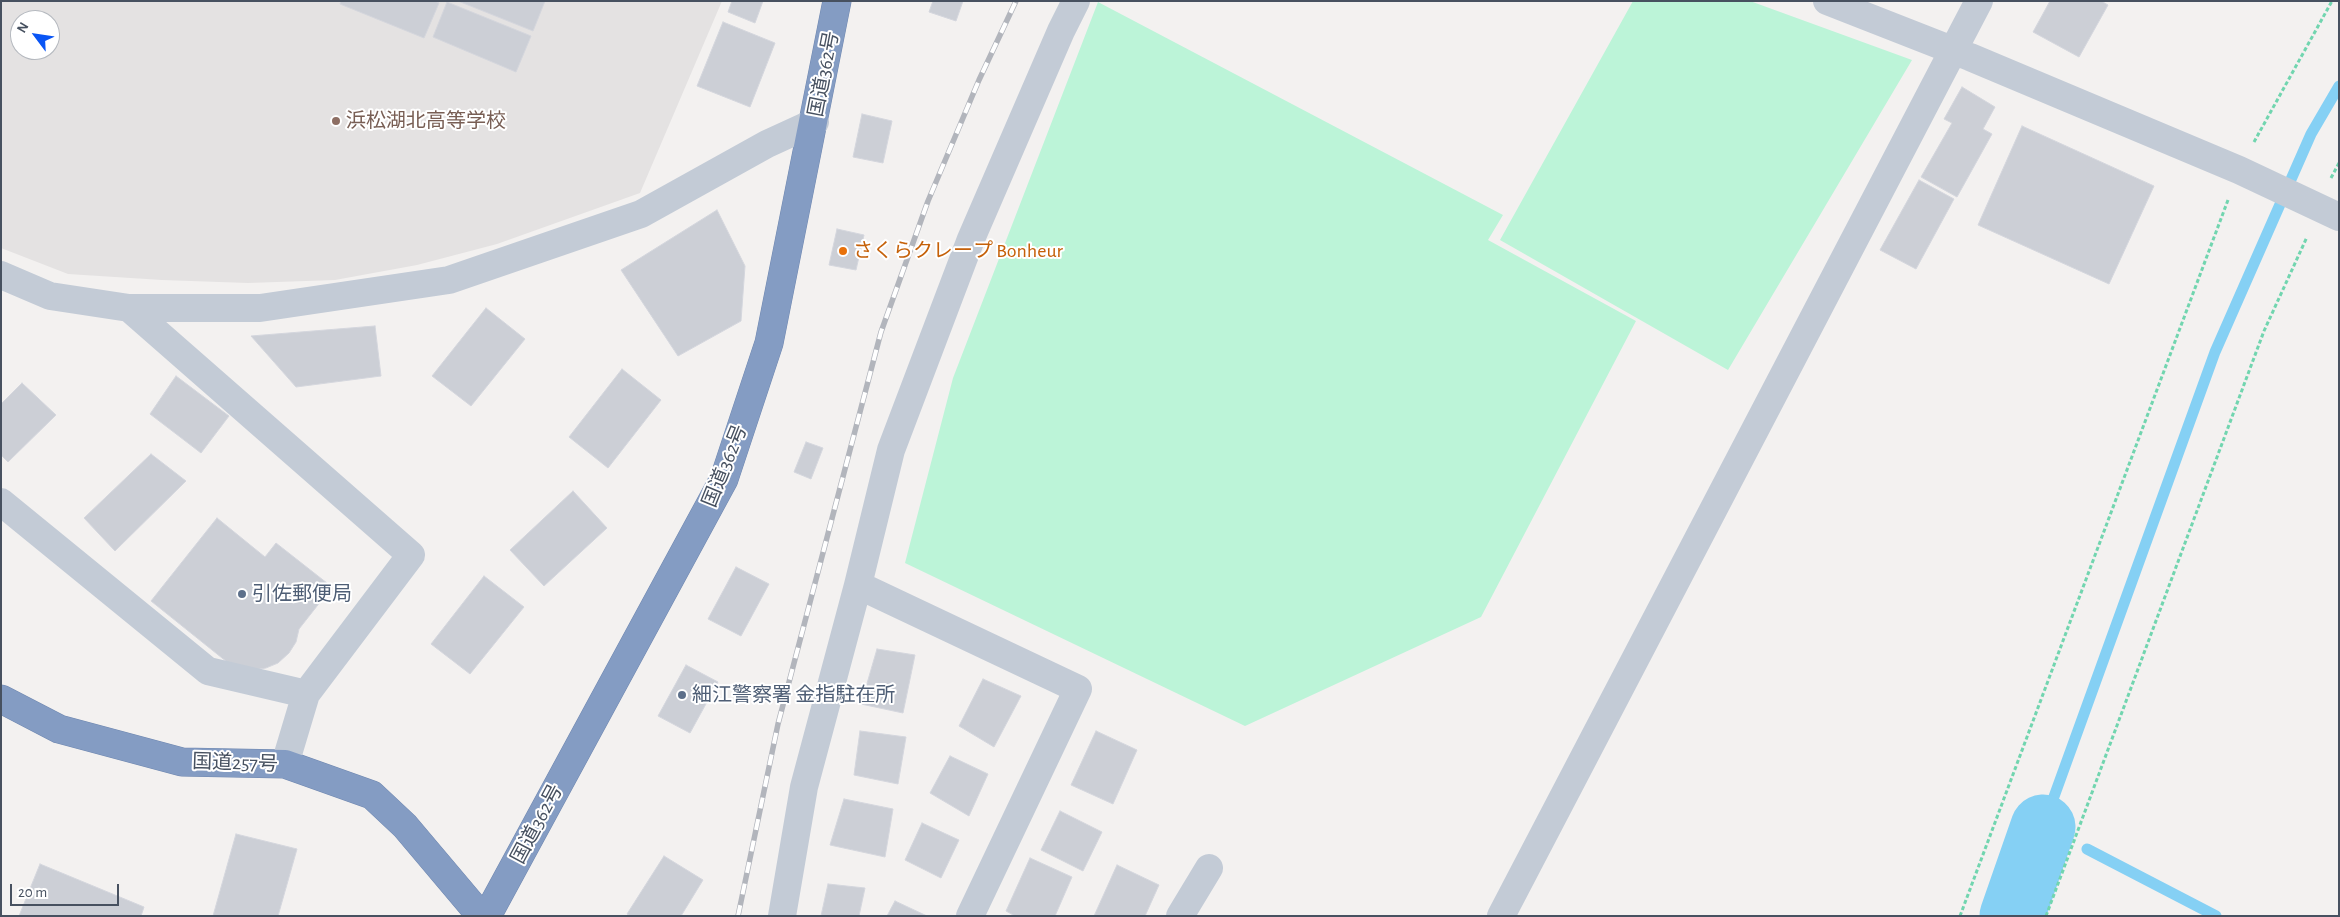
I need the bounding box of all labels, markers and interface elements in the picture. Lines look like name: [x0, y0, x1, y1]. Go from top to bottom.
north arrow: [10, 10, 60, 60]
text: N: [14, 20, 32, 36]
street label: 国道362号: [804, 29, 844, 119]
place label: 浜松湖北高等学校: [346, 109, 506, 133]
marker: 浜松湖北高等学校: [330, 115, 342, 127]
place label: さくらクレープ Bonheur: [853, 239, 1063, 263]
marker: さくらクレープ Bonheur: [837, 245, 849, 257]
street label: 国道362号: [698, 421, 752, 511]
place label: 引佐郵便局: [252, 582, 352, 606]
marker: 引佐郵便局: [236, 588, 248, 600]
place label: 細江警察署 金指駐在所: [692, 683, 895, 707]
marker: 細江警察署 金指駐在所: [676, 689, 688, 701]
street label: 国道257号: [192, 750, 278, 776]
street label: 国道362号: [506, 780, 568, 868]
scale bar: [12, 874, 121, 906]
text: 20 m: [18, 885, 47, 900]

